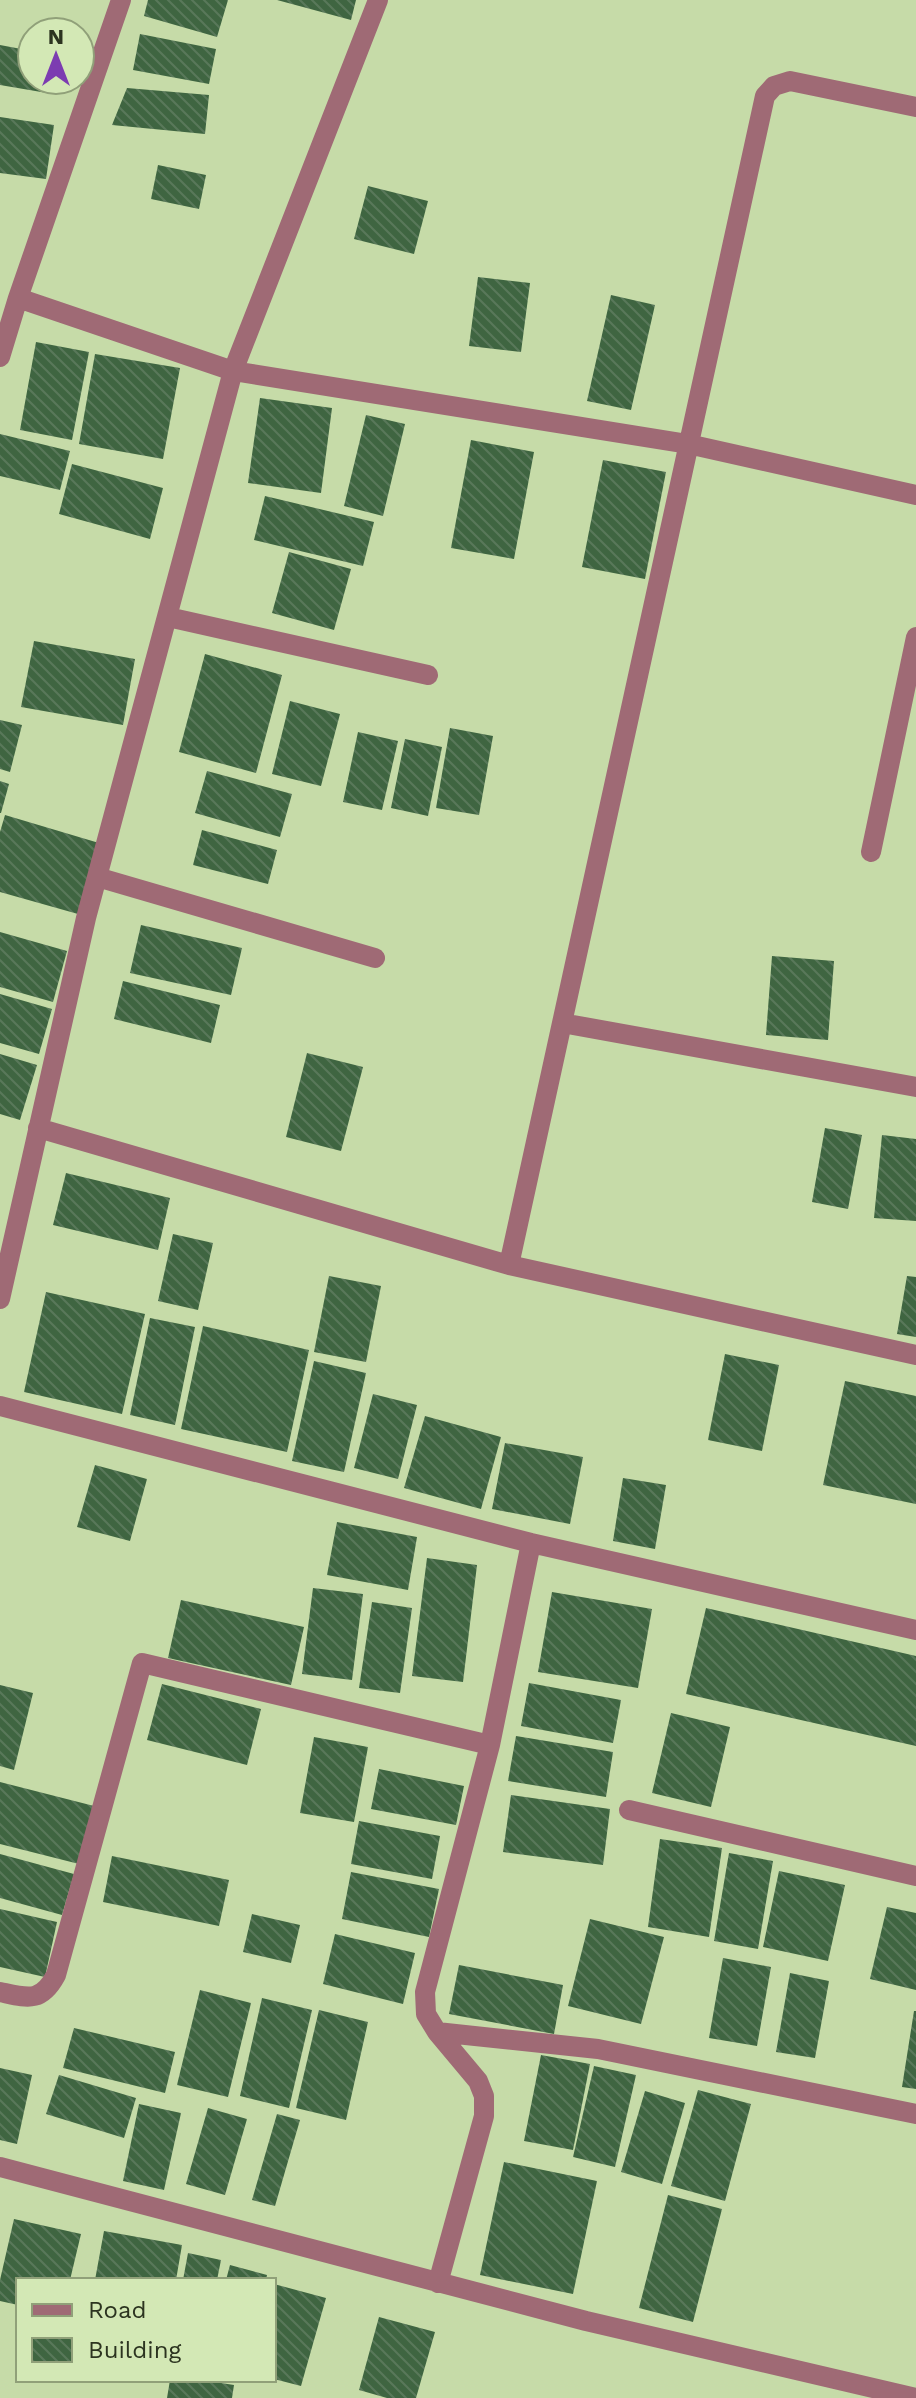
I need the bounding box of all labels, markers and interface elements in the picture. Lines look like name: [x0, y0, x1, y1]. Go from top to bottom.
north arrow: [16, 16, 96, 96]
text: N: [48, 24, 64, 49]
legend: [16, 2278, 276, 2382]
text: Road: [88, 2296, 147, 2324]
text: Building: [88, 2336, 181, 2364]

